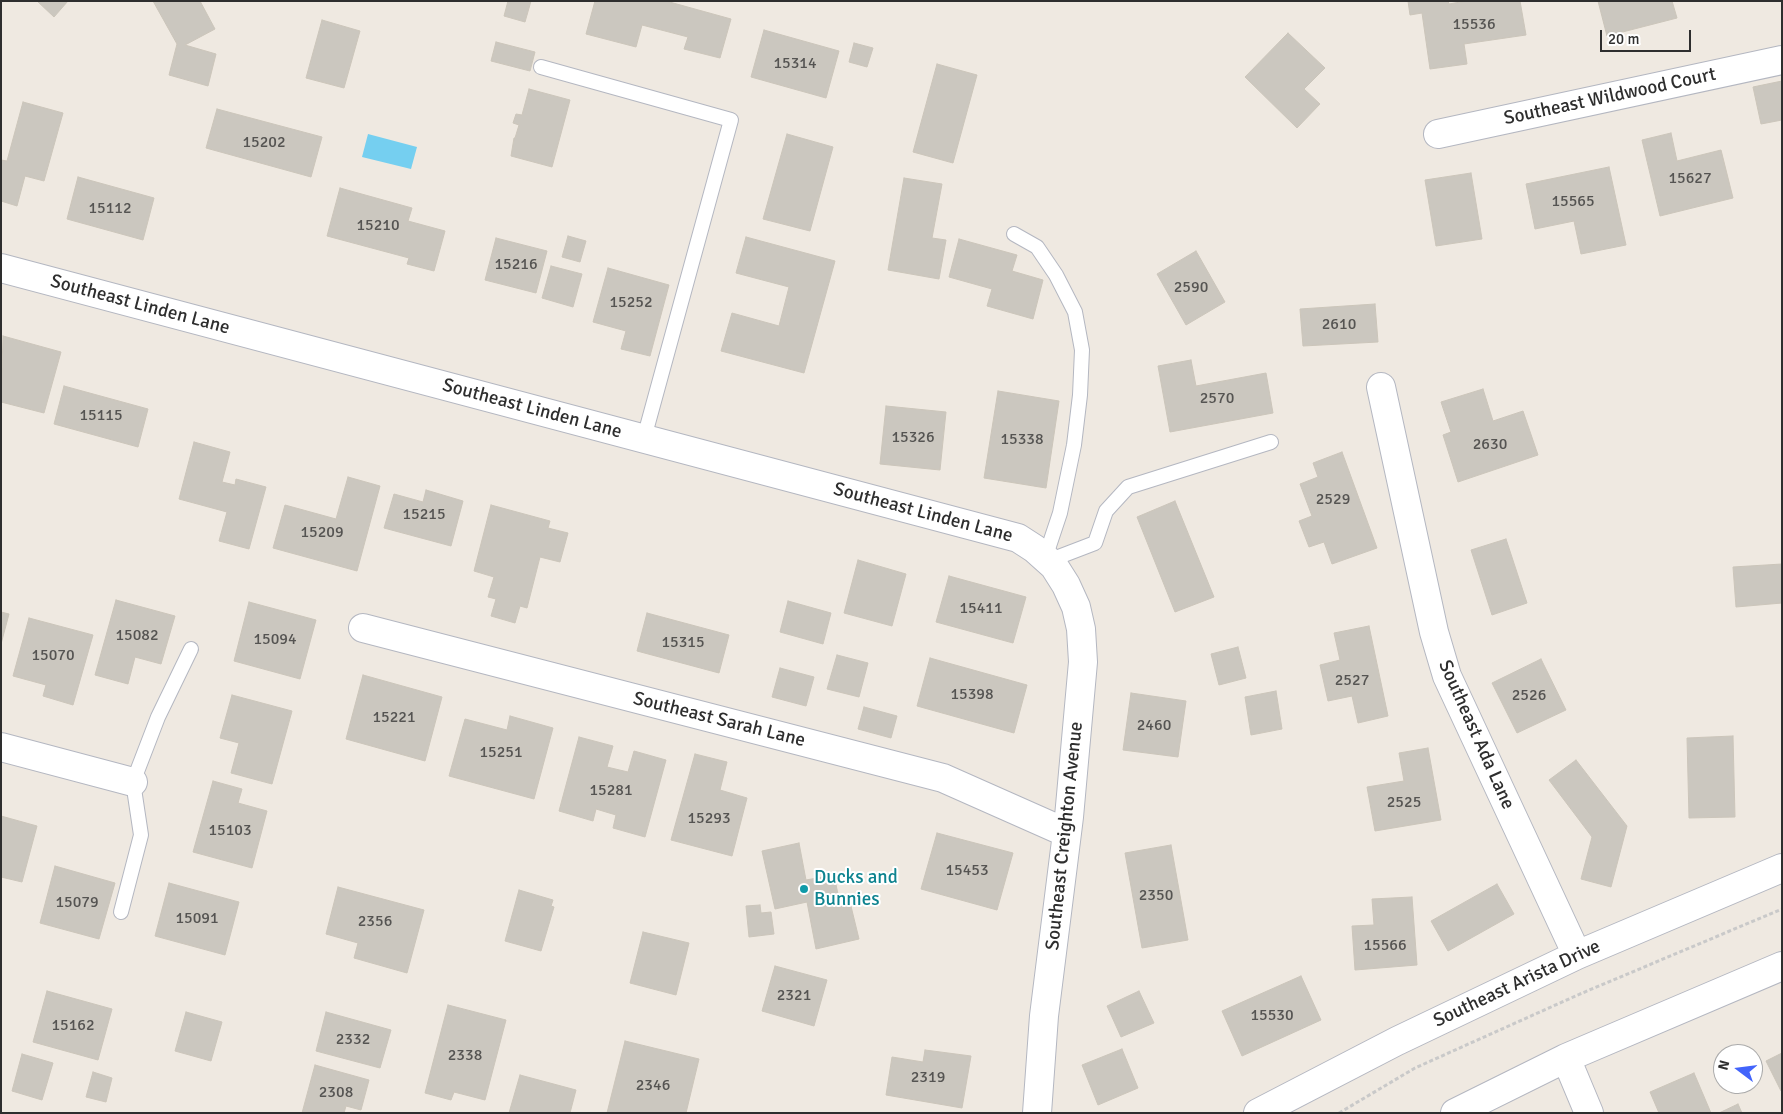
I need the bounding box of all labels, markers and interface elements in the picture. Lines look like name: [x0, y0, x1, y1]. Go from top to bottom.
house number: 15536: [1452, 15, 1496, 35]
scale bar: [1603, 20, 1694, 52]
text: 20 m: [1608, 30, 1639, 48]
house number: 15314: [773, 54, 817, 74]
street label: Southeast Wildwood Court: [1502, 63, 1718, 131]
house number: 15202: [242, 133, 286, 153]
house number: 15627: [1668, 169, 1712, 189]
house number: 15565: [1551, 192, 1595, 212]
house number: 15112: [88, 199, 132, 219]
house number: 15210: [356, 216, 400, 236]
house number: 15216: [494, 255, 538, 275]
street label: Southeast Linden Lane: [48, 270, 232, 340]
house number: 2590: [1174, 278, 1208, 298]
house number: 15252: [609, 293, 653, 313]
house number: 2610: [1322, 315, 1356, 335]
street label: Southeast Linden Lane: [440, 374, 624, 444]
house number: 2570: [1200, 389, 1234, 409]
house number: 15115: [79, 406, 123, 426]
house number: 15326: [891, 428, 935, 448]
house number: 15338: [1000, 430, 1044, 450]
house number: 2630: [1473, 435, 1507, 455]
street label: Southeast Linden Lane: [831, 478, 1015, 548]
house number: 2529: [1316, 490, 1350, 510]
house number: 15215: [402, 505, 446, 525]
house number: 15209: [300, 523, 344, 543]
house number: 15411: [959, 599, 1003, 619]
house number: 15082: [115, 626, 159, 646]
house number: 15094: [253, 630, 297, 650]
house number: 15315: [661, 633, 705, 653]
house number: 15070: [31, 646, 75, 666]
street label: Southeast Ada Lane: [1433, 657, 1519, 813]
house number: 2527: [1335, 671, 1369, 691]
house number: 15398: [950, 685, 994, 705]
house number: 2526: [1512, 686, 1546, 706]
street label: Southeast Sarah Lane: [631, 688, 807, 752]
house number: 15221: [372, 708, 416, 728]
house number: 2460: [1137, 716, 1171, 736]
street label: Southeast Creighton Avenue: [1042, 721, 1088, 951]
house number: 15251: [479, 743, 523, 763]
house number: 15281: [589, 781, 633, 801]
house number: 2525: [1387, 793, 1421, 813]
house number: 15293: [687, 809, 731, 829]
house number: 15103: [208, 821, 252, 841]
house number: 15453: [945, 861, 989, 881]
place label: Ducks and Bunnies: [814, 867, 898, 911]
marker: Ducks and Bunnies: [798, 883, 810, 895]
house number: 2350: [1139, 886, 1173, 906]
house number: 15079: [55, 893, 99, 913]
house number: 15091: [175, 909, 219, 929]
house number: 2356: [358, 912, 392, 932]
street label: Southeast Arista Drive: [1430, 935, 1604, 1033]
house number: 15566: [1363, 936, 1407, 956]
house number: 2321: [777, 986, 811, 1006]
house number: 15530: [1250, 1006, 1294, 1026]
house number: 15162: [51, 1016, 95, 1036]
house number: 2332: [336, 1030, 370, 1050]
north arrow: [1713, 1044, 1763, 1094]
house number: 2338: [448, 1046, 482, 1066]
text: N: [1715, 1058, 1733, 1072]
house number: 2319: [911, 1068, 945, 1088]
house number: 2346: [636, 1076, 670, 1096]
house number: 2308: [319, 1083, 353, 1103]

